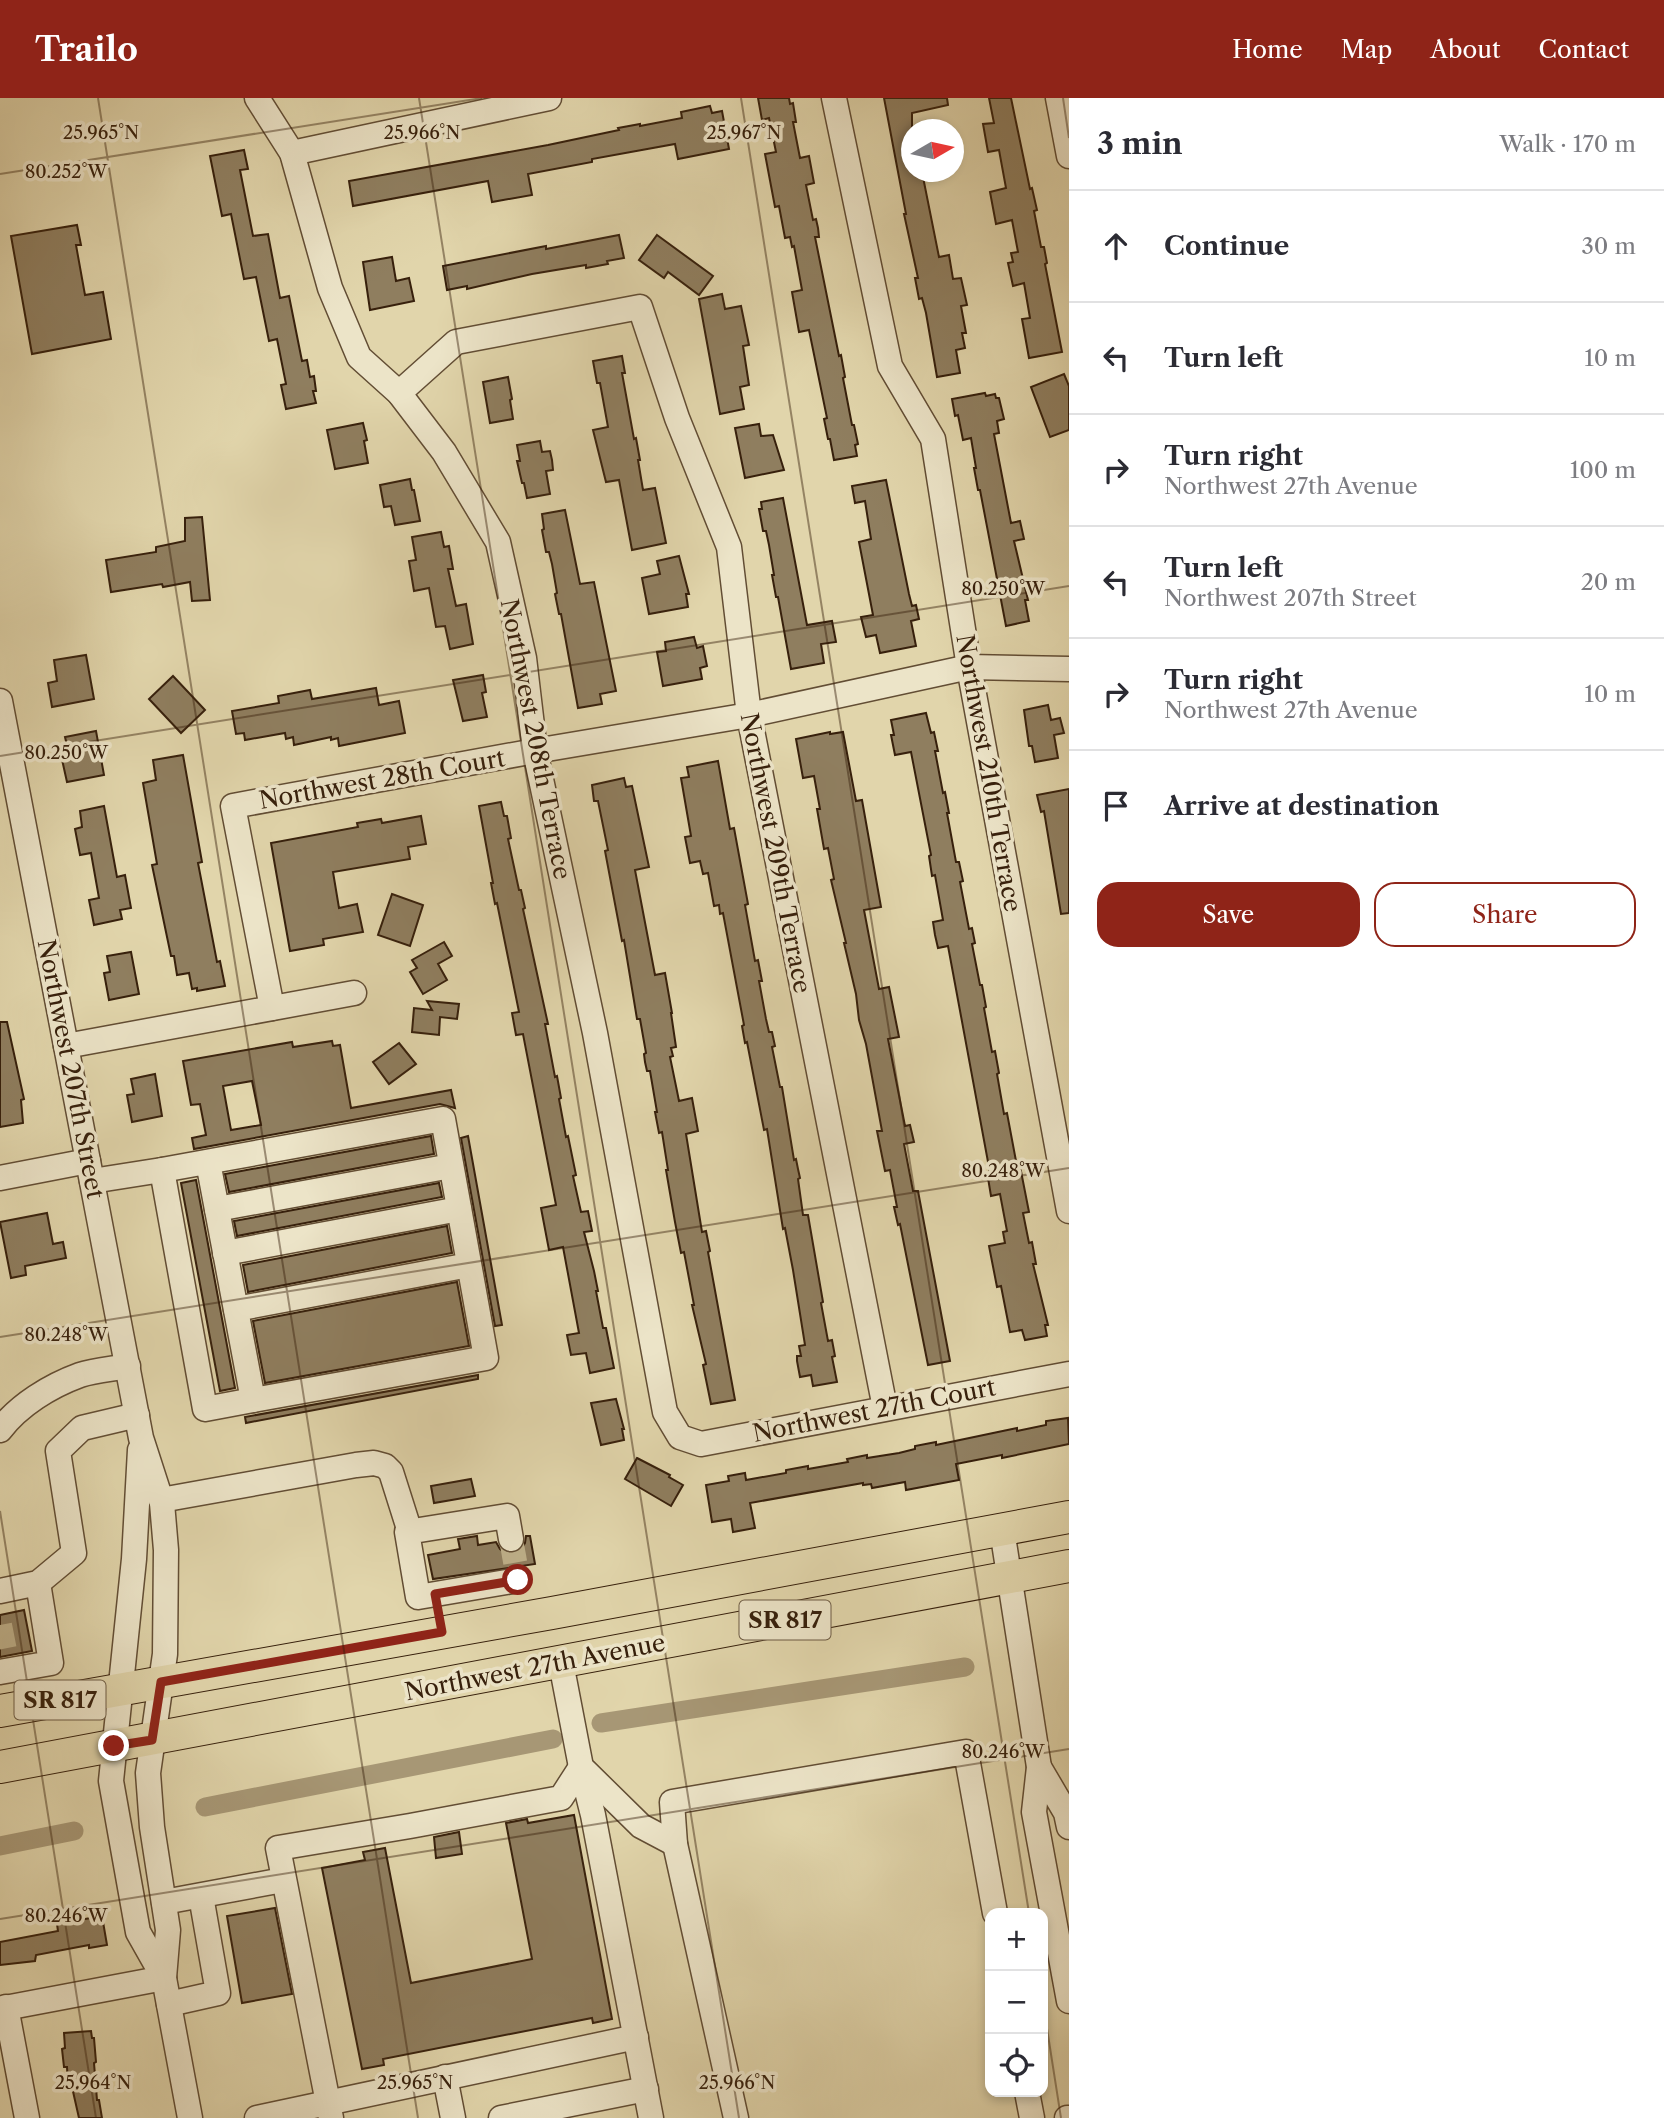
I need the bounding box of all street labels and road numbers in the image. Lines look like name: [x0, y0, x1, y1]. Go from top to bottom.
street label: Northwest 208th Terrace: [495, 596, 577, 882]
street label: Northwest 210th Terrace: [950, 632, 1028, 914]
street label: Northwest 209th Terrace: [735, 710, 817, 996]
street label: Northwest 28th Court: [257, 743, 508, 815]
street label: Northwest 207th Street: [32, 937, 110, 1202]
street label: Northwest 27th Court: [750, 1372, 998, 1448]
road number: SR 817: [740, 1600, 830, 1639]
street label: Northwest 27th Avenue: [402, 1628, 668, 1706]
road number: SR 817: [14, 1680, 106, 1720]

